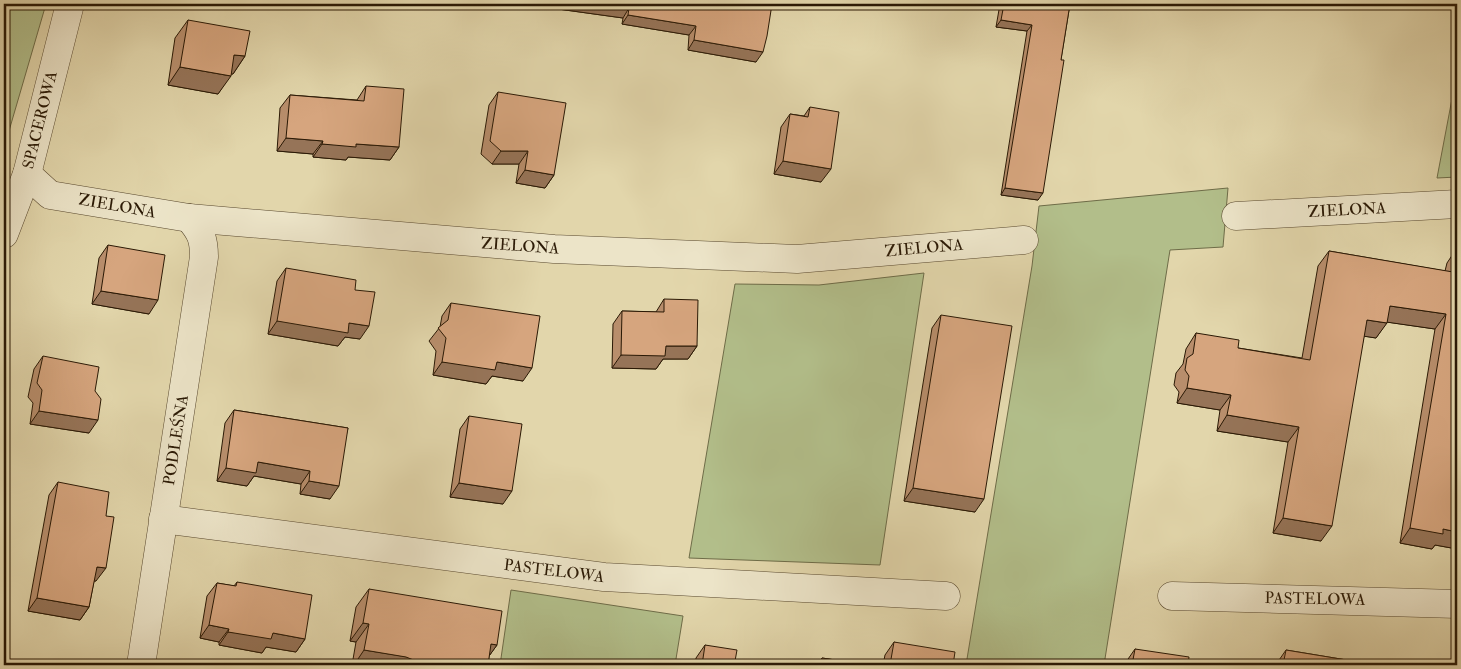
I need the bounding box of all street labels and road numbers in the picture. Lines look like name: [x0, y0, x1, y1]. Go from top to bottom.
street label: SPACEROWA: [18, 69, 62, 171]
street label: ZIELONA: [77, 189, 157, 223]
street label: ZIELONA: [1307, 198, 1387, 222]
street label: ZIELONA: [480, 233, 560, 259]
street label: ZIELONA: [884, 235, 964, 261]
street label: PODLEŚNA: [159, 393, 193, 487]
street label: PASTELOWA: [503, 555, 605, 587]
street label: PASTELOWA: [1264, 588, 1366, 610]

